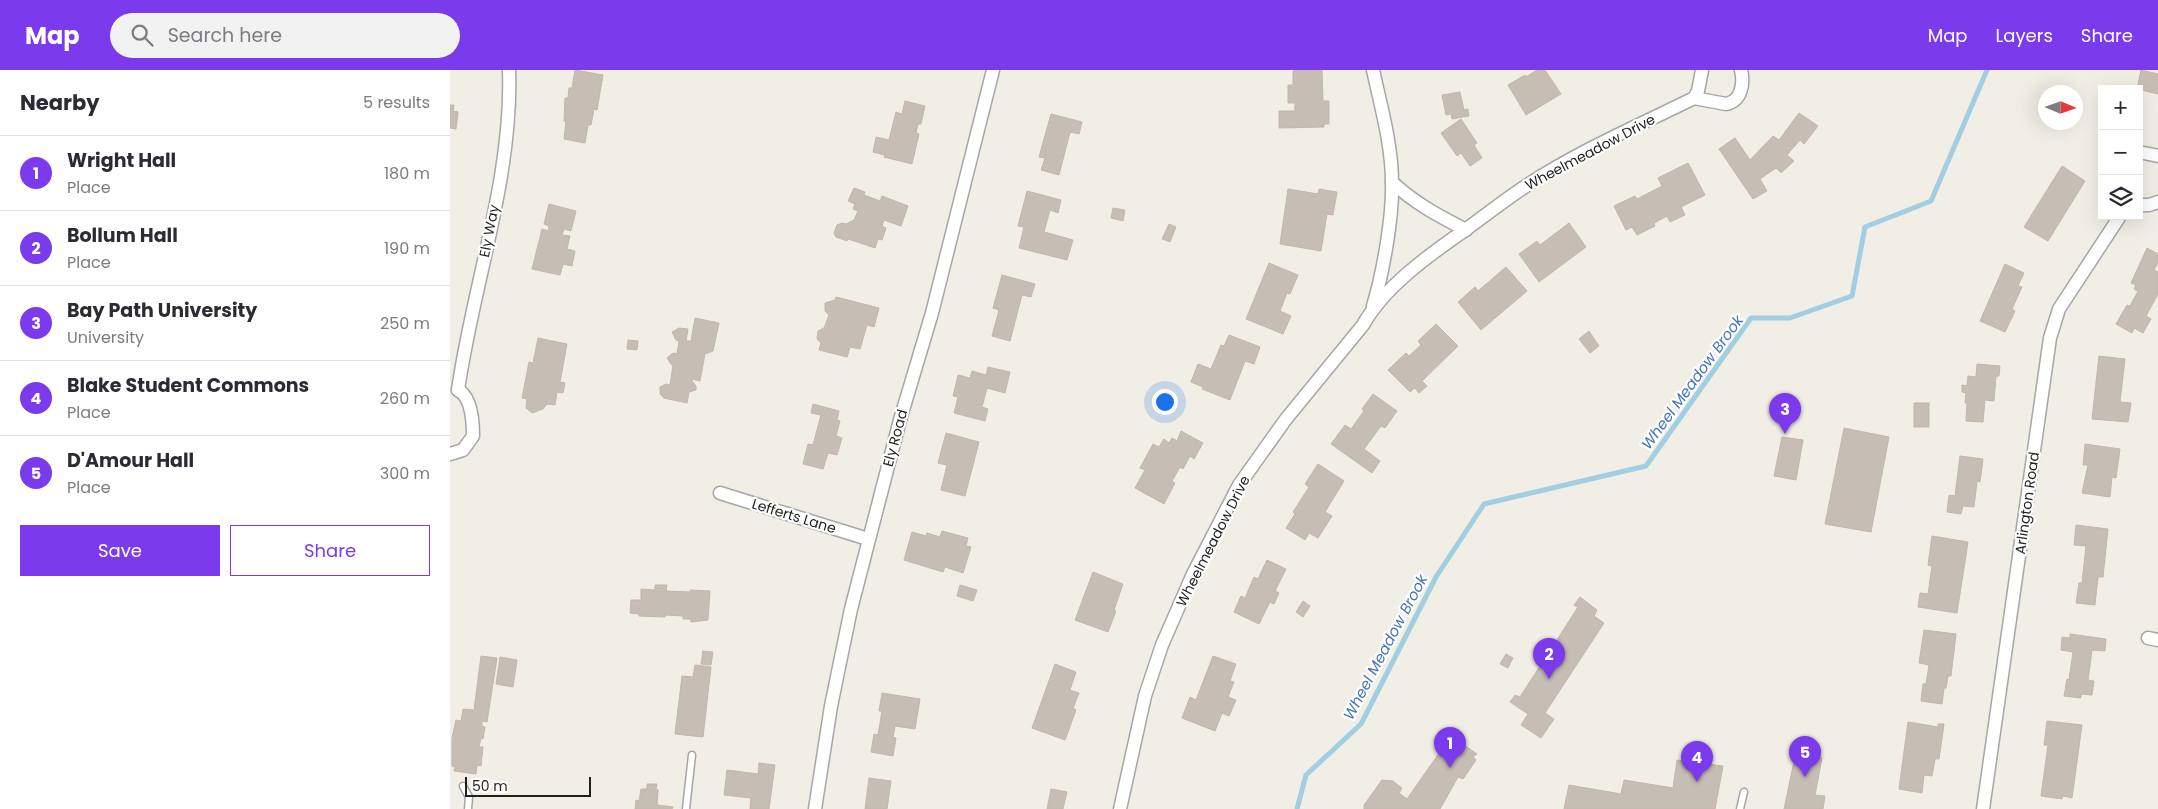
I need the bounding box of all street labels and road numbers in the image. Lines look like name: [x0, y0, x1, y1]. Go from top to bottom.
street label: Wheelmeadow Drive: [1521, 109, 1659, 195]
street label: Ely Way: [474, 203, 504, 259]
street label: Ely Road: [878, 407, 912, 469]
street label: Arlington Road: [2010, 451, 2044, 555]
street label: Wheelmeadow Drive: [1171, 472, 1255, 610]
street label: Lefferts Lane: [749, 494, 839, 538]

